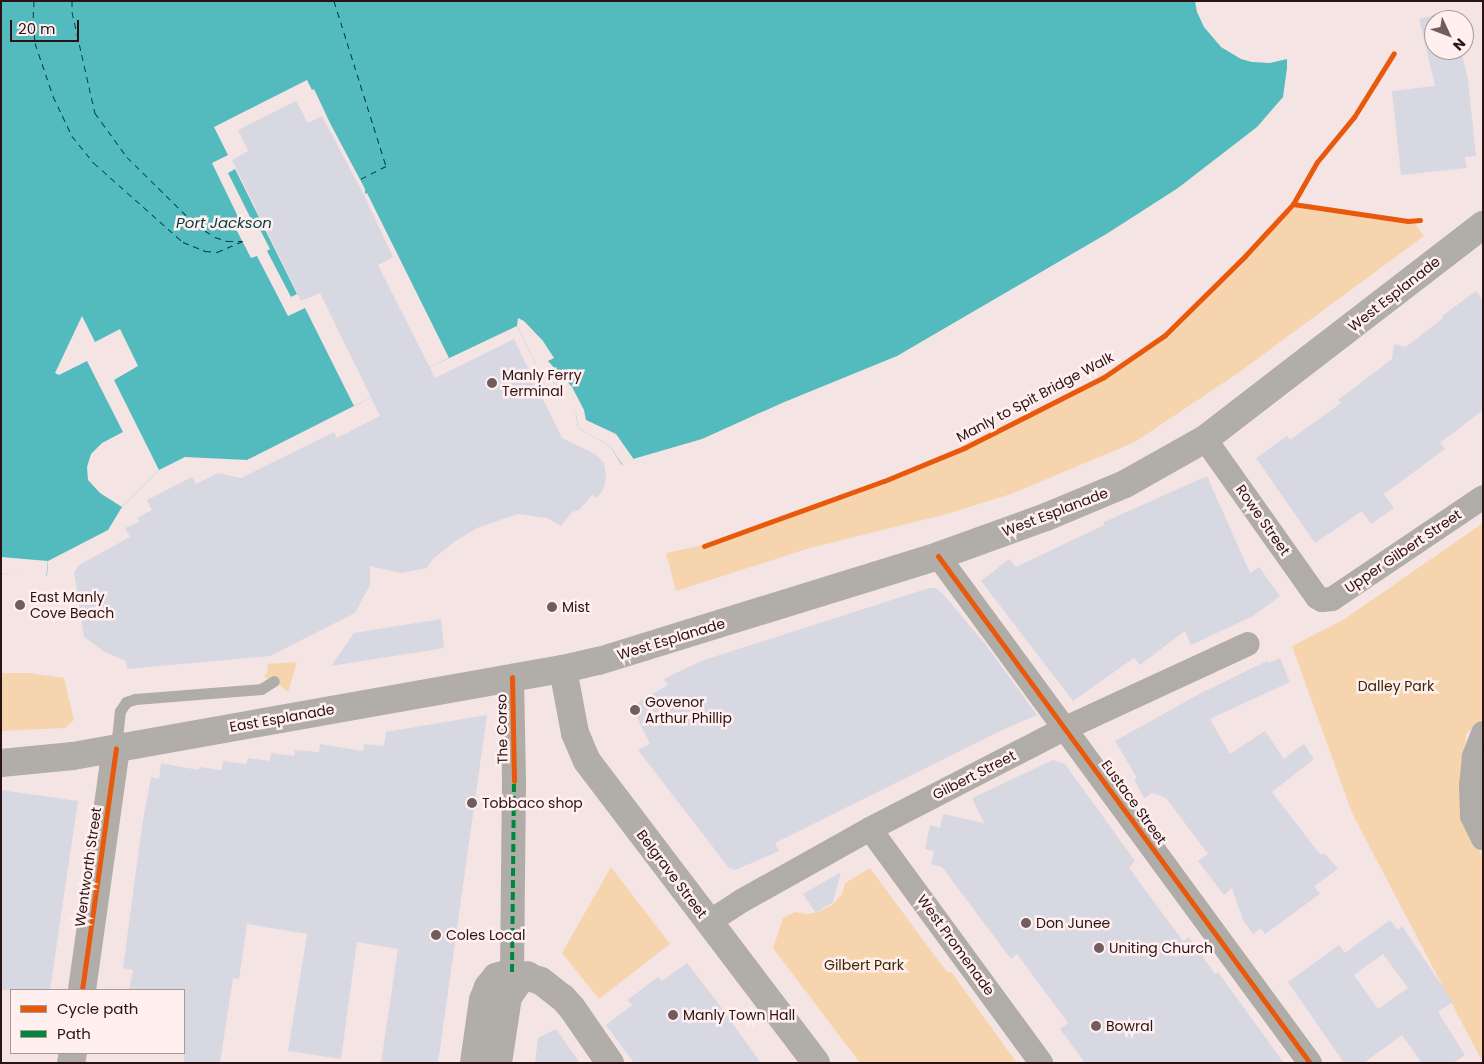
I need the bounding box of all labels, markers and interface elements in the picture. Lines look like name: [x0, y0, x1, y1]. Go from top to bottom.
scale bar: [12, 10, 81, 42]
north arrow: [1424, 10, 1474, 60]
text: 20 m: [18, 18, 56, 39]
text: N: [1448, 34, 1470, 55]
water label: Port Jackson: [176, 214, 272, 232]
street label: West Esplanade: [1345, 253, 1443, 335]
street label: Manly to Spit Bridge Walk: [954, 348, 1116, 446]
place label: Manly Ferry Terminal: [502, 367, 582, 400]
marker: Manly Ferry Terminal: [486, 377, 498, 389]
street label: Rowe Street: [1232, 481, 1294, 559]
street label: West Esplanade: [1000, 484, 1110, 540]
street label: Upper Gilbert Street: [1342, 506, 1464, 596]
place label: East Manly Cove Beach: [30, 589, 114, 622]
marker: East Manly Cove Beach: [14, 599, 26, 611]
place label: Mist: [562, 599, 590, 615]
marker: Mist: [546, 601, 558, 613]
street label: West Esplanade: [615, 615, 727, 663]
park label: Dalley Park: [1358, 678, 1434, 694]
street label: The Corso: [493, 694, 511, 764]
place label: Govenor Arthur Phillip: [645, 694, 732, 726]
street label: East Esplanade: [228, 701, 336, 735]
marker: Govenor Arthur Phillip: [629, 704, 641, 716]
street label: Gilbert Street: [930, 747, 1018, 803]
street label: Eustace Street: [1098, 757, 1170, 847]
place label: Tobbaco shop: [482, 795, 583, 811]
marker: Tobbaco shop: [466, 797, 478, 809]
street label: Wentworth Street: [71, 806, 105, 928]
street label: Belgrave Street: [633, 827, 711, 921]
street label: West Promenade: [914, 891, 998, 999]
place label: Don Junee: [1036, 915, 1110, 931]
marker: Don Junee: [1020, 917, 1032, 929]
place label: Coles Local: [446, 927, 525, 943]
marker: Coles Local: [430, 929, 442, 941]
place label: Uniting Church: [1109, 940, 1213, 956]
marker: Uniting Church: [1093, 942, 1105, 954]
park label: Gilbert Park: [824, 957, 904, 973]
legend: [10, 989, 185, 1054]
text: Cycle path: [57, 998, 138, 1019]
place label: Manly Town Hall: [683, 1007, 795, 1023]
marker: Manly Town Hall: [667, 1009, 679, 1021]
place label: Bowral: [1106, 1018, 1153, 1034]
marker: Bowral: [1090, 1020, 1102, 1032]
text: Path: [57, 1023, 91, 1044]

